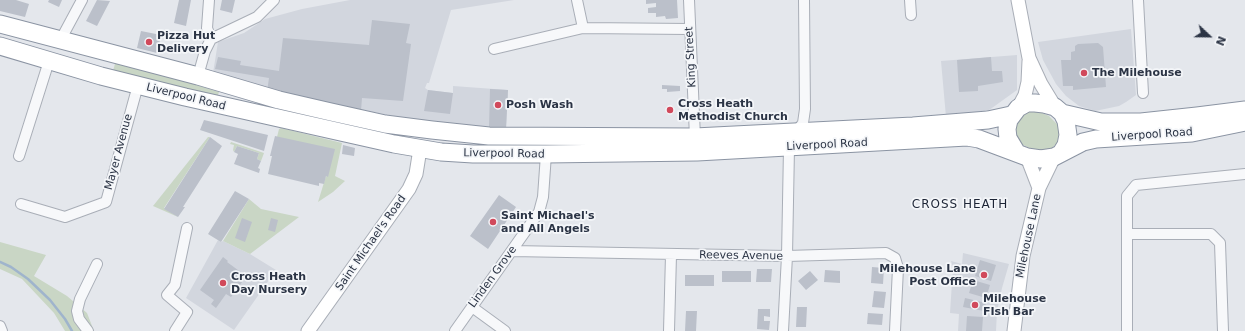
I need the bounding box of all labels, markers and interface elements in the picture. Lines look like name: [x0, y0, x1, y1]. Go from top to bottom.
north arrow: [1189, 16, 1229, 56]
street label: King Street: [683, 26, 699, 88]
place label: Pizza Hut Delivery: [157, 29, 215, 55]
text: N: [1213, 34, 1228, 47]
marker: Pizza Hut Delivery: [144, 37, 154, 47]
place label: The Milehouse: [1092, 66, 1182, 80]
marker: The Milehouse: [1079, 68, 1089, 78]
street label: Liverpool Road: [145, 81, 227, 113]
place label: Cross Heath Methodist Church: [678, 97, 788, 123]
place label: Posh Wash: [506, 98, 573, 112]
marker: Posh Wash: [493, 100, 503, 110]
marker: Cross Heath Methodist Church: [665, 105, 675, 115]
street label: Mayer Avenue: [102, 112, 136, 192]
street label: Liverpool Road: [1111, 126, 1193, 144]
street label: Liverpool Road: [786, 136, 868, 154]
street label: Liverpool Road: [463, 147, 545, 161]
street label: Saint Michael's Road: [333, 193, 409, 293]
street label: Milehouse Lane: [1014, 193, 1044, 279]
district label: CROSS HEATH: [912, 198, 1008, 212]
place label: Saint Michael's and All Angels: [501, 209, 595, 235]
marker: Saint Michael's and All Angels: [488, 217, 498, 227]
street label: Linden Grove: [466, 244, 520, 310]
street label: Reeves Avenue: [699, 249, 783, 263]
place label: Milehouse Lane Post Office: [879, 262, 976, 288]
place label: Cross Heath Day Nursery: [231, 270, 307, 296]
marker: Milehouse Lane Post Office: [979, 270, 989, 280]
marker: Cross Heath Day Nursery: [218, 278, 228, 288]
place label: Milehouse FIsh Bar: [983, 292, 1046, 318]
marker: Milehouse FIsh Bar: [970, 300, 980, 310]

